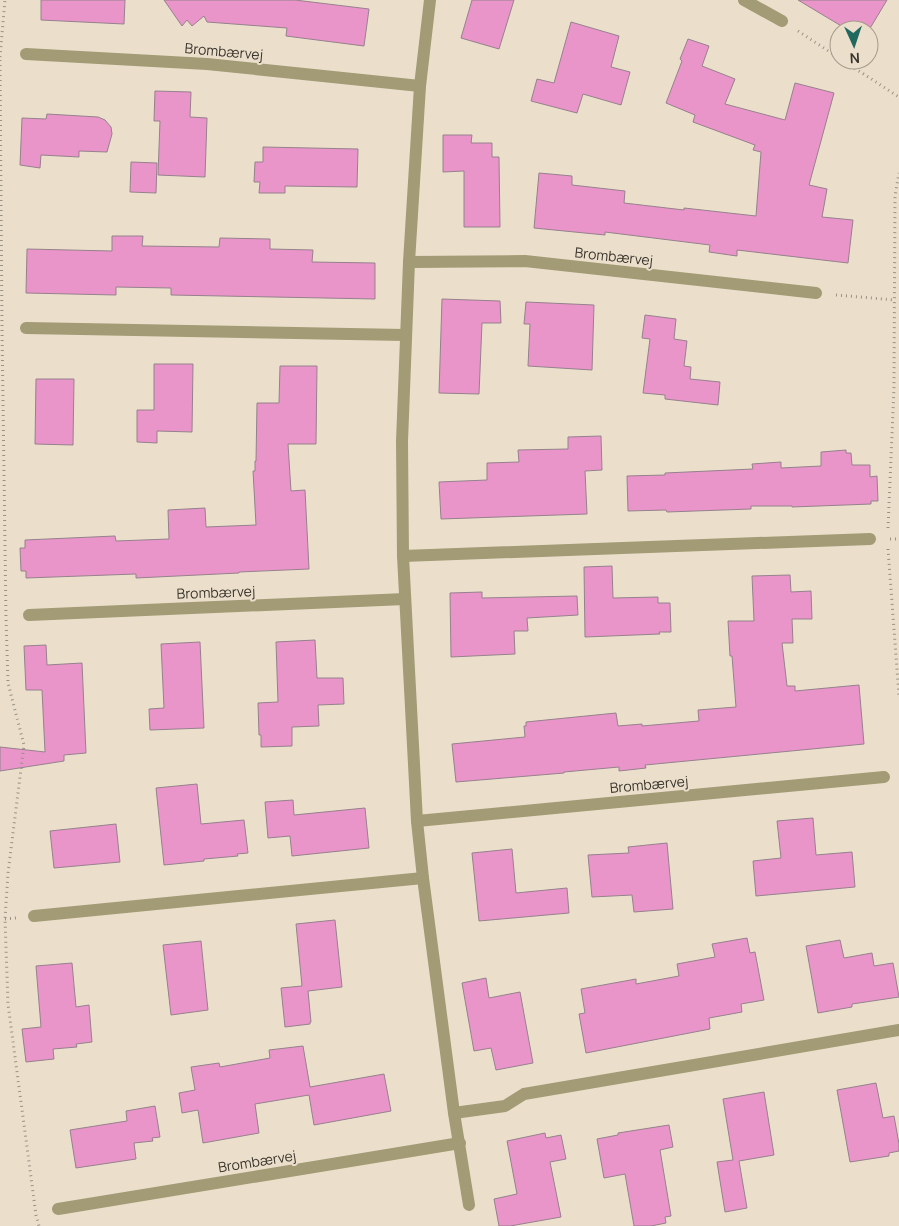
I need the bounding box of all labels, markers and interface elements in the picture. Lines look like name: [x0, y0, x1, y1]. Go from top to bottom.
north arrow: [829, 20, 879, 70]
street label: Brombærvej: [184, 38, 264, 64]
text: N: [849, 49, 860, 68]
street label: Brombærvej: [574, 242, 654, 270]
street label: Brombærvej: [176, 581, 256, 603]
street label: Brombærvej: [609, 771, 689, 797]
street label: Brombærvej: [217, 1145, 297, 1177]

